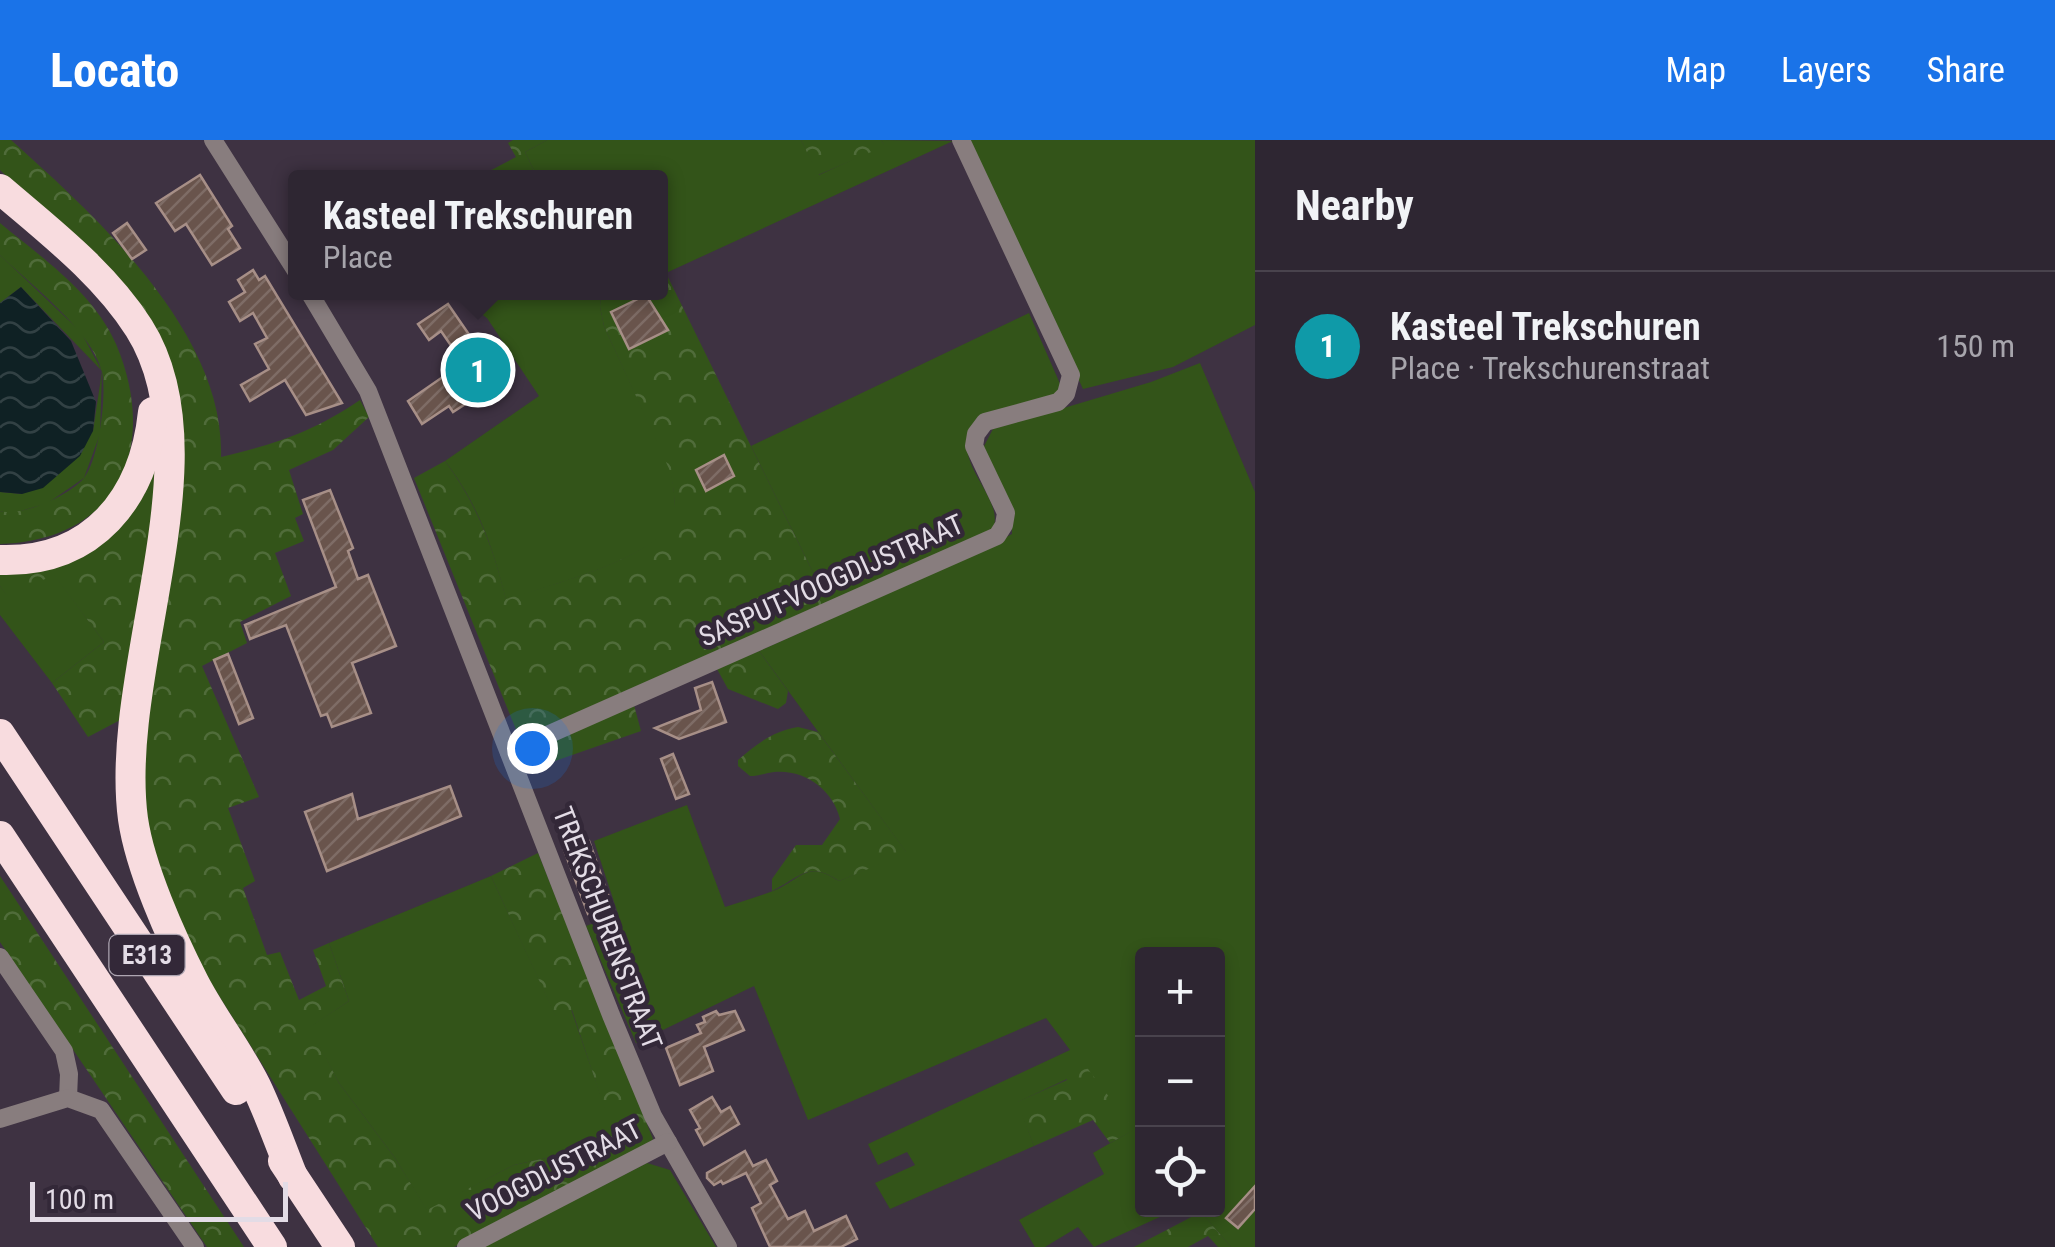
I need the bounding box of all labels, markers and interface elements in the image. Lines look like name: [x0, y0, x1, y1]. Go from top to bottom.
text: Locato: [50, 42, 179, 99]
text: Map: [1665, 50, 1726, 91]
text: Layers: [1781, 50, 1871, 91]
text: Share: [1926, 50, 2005, 91]
popup: [288, 170, 668, 300]
text: Nearby: [1295, 181, 1414, 230]
text: Kasteel Trekschuren: [323, 194, 633, 238]
text: Place: [323, 238, 393, 276]
text: Kasteel Trekschuren: [1390, 305, 1701, 349]
text: 1: [1319, 327, 1336, 365]
text: 150 m: [1936, 327, 2015, 365]
pin: 1: [446, 332, 510, 408]
text: Place · Trekschurenstraat: [1390, 349, 1710, 387]
street label: SASPUT-VOOGDIJSTRAAT: [694, 507, 969, 654]
your location: [507, 723, 558, 774]
street label: TREKSCHURENSTRAAT: [546, 802, 669, 1054]
road number: E313: [110, 935, 184, 975]
map controls: [1135, 947, 1225, 1217]
button: +: [1135, 947, 1225, 1037]
button: −: [1135, 1037, 1225, 1127]
street label: VOOGDIJSTRAAT: [462, 1112, 647, 1229]
button: locate: [1135, 1127, 1225, 1217]
scale bar: [30, 1177, 288, 1222]
text: 100 m: [45, 1183, 114, 1216]

